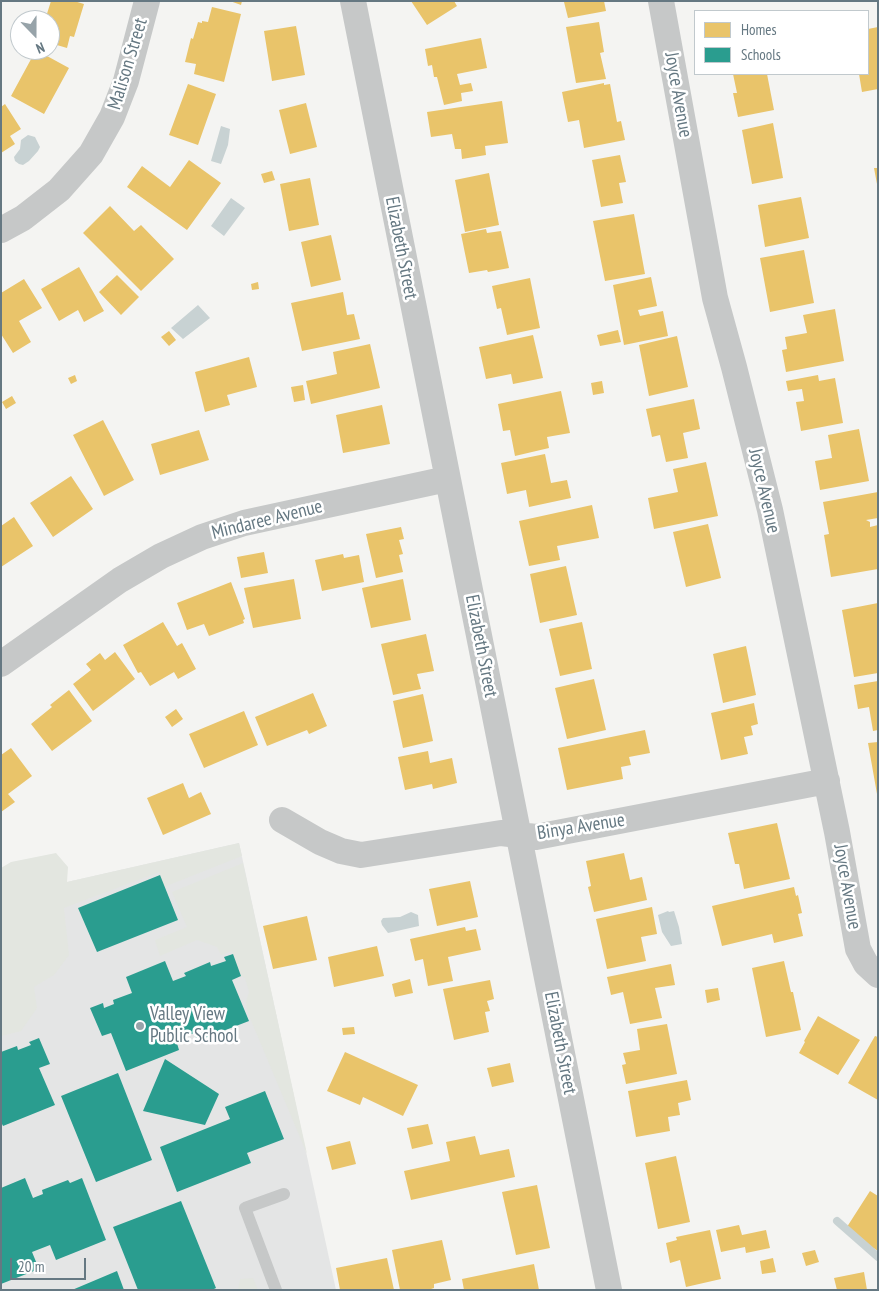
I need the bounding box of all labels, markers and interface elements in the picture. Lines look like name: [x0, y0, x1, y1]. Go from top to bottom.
north arrow: [10, 10, 60, 60]
legend: [694, 10, 869, 75]
street label: Malison Street: [103, 15, 153, 113]
text: Homes: [741, 20, 777, 39]
text: N: [33, 38, 47, 58]
text: Schools: [741, 45, 781, 64]
street label: Joyce Avenue: [659, 51, 697, 139]
street label: Elizabeth Street: [380, 195, 422, 301]
street label: Joyce Avenue: [743, 446, 785, 536]
street label: Mindaree Avenue: [209, 495, 325, 545]
street label: Elizabeth Street: [460, 593, 502, 699]
street label: Binya Avenue: [536, 809, 626, 845]
street label: Joyce Avenue: [828, 843, 866, 931]
street label: Elizabeth Street: [539, 990, 581, 1096]
place label: Valley View Public School: [150, 1004, 238, 1048]
marker: Valley View Public School: [134, 1020, 146, 1032]
scale bar: [12, 1248, 89, 1280]
text: 20 m: [18, 1257, 44, 1276]

